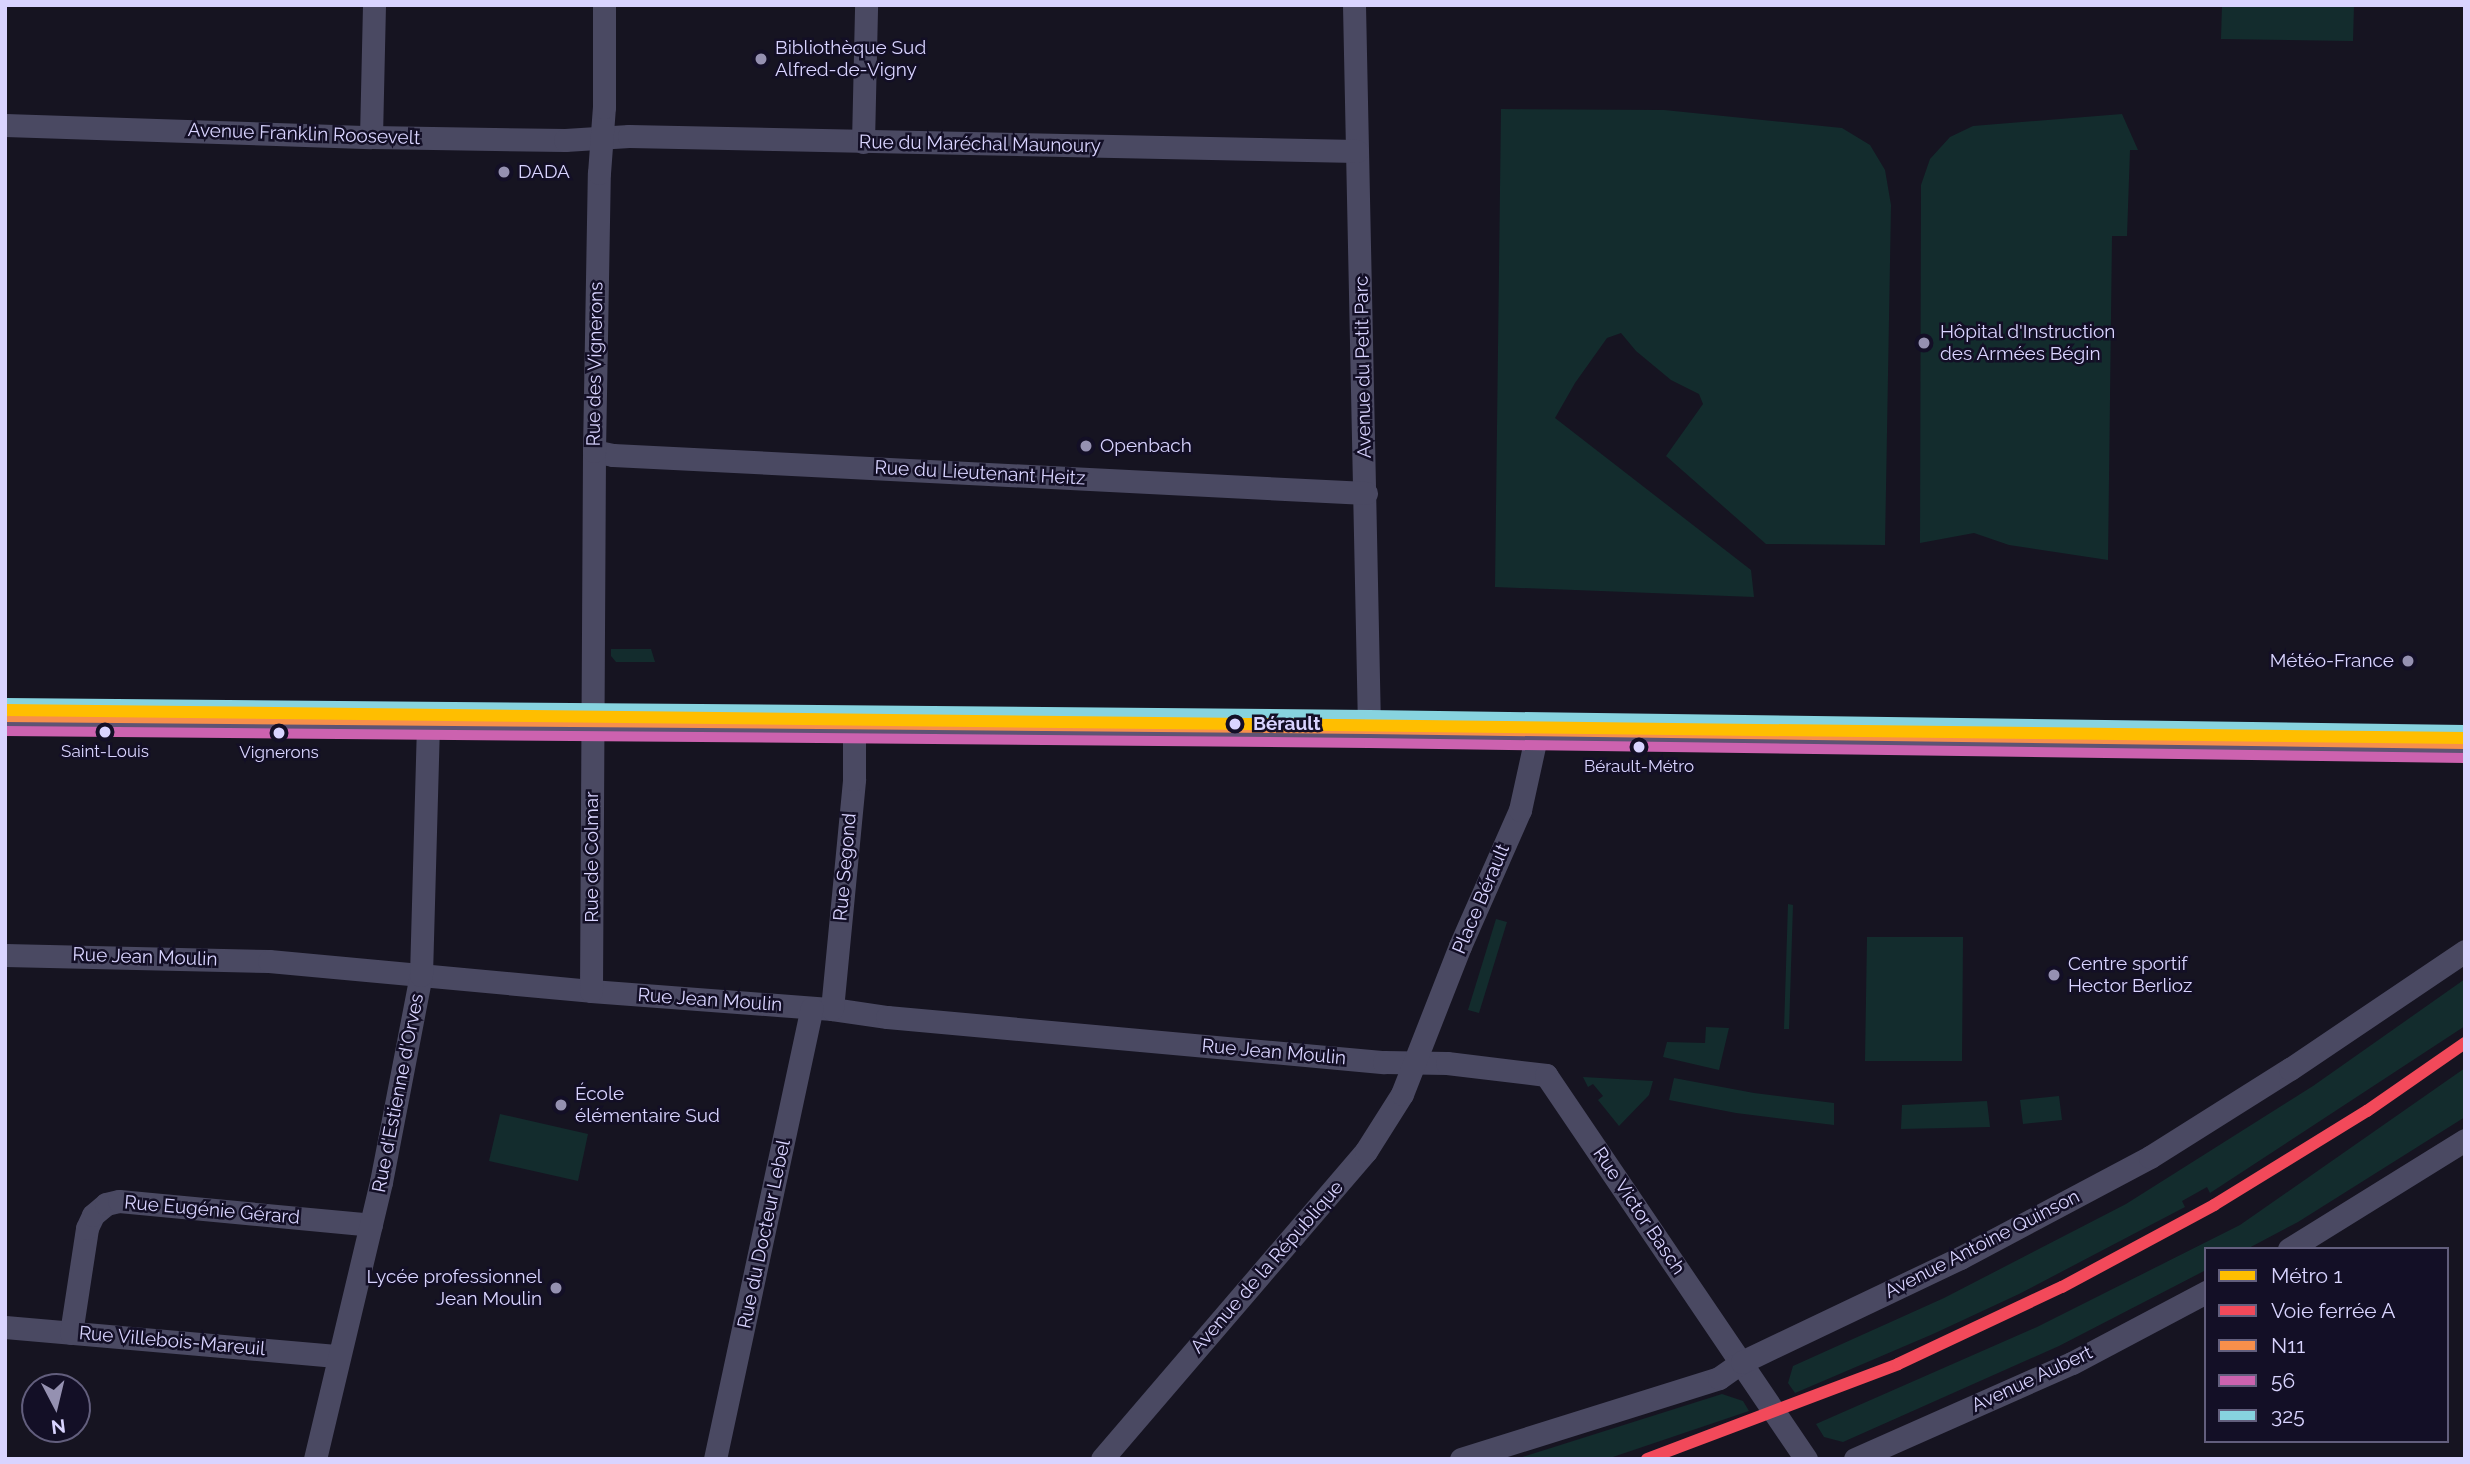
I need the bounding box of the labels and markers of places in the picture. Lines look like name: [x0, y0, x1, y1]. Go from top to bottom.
place label: Bibliothèque Sud Alfred-de-Vigny: [775, 37, 926, 81]
marker: Bibliothèque Sud Alfred-de-Vigny: [753, 51, 769, 67]
place label: DADA: [518, 161, 570, 183]
marker: DADA: [496, 164, 512, 180]
place label: Hôpital d'Instruction des Armées Bégin: [1940, 321, 2116, 365]
marker: Hôpital d'Instruction des Armées Bégin: [1914, 333, 1934, 353]
place label: Openbach: [1100, 435, 1192, 457]
marker: Openbach: [1078, 438, 1094, 454]
place label: Météo-France: [2270, 650, 2394, 672]
marker: Météo-France: [2400, 653, 2416, 669]
marker: Bérault: [1223, 712, 1247, 736]
place label: Bérault: [1253, 713, 1320, 735]
marker: Saint-Louis: [98, 725, 112, 739]
marker: Vignerons: [272, 726, 286, 740]
marker: Bérault-Métro: [1632, 740, 1646, 754]
place label: Saint-Louis: [61, 742, 149, 762]
place label: Vignerons: [239, 743, 319, 763]
place label: Bérault-Métro: [1584, 757, 1694, 777]
place label: Centre sportif Hector Berlioz: [2068, 953, 2193, 997]
marker: Centre sportif Hector Berlioz: [2046, 967, 2062, 983]
place label: École élémentaire Sud: [575, 1083, 720, 1127]
marker: École élémentaire Sud: [553, 1097, 569, 1113]
place label: Lycée professionnel Jean Moulin: [366, 1266, 542, 1310]
marker: Lycée professionnel Jean Moulin: [548, 1280, 564, 1296]

